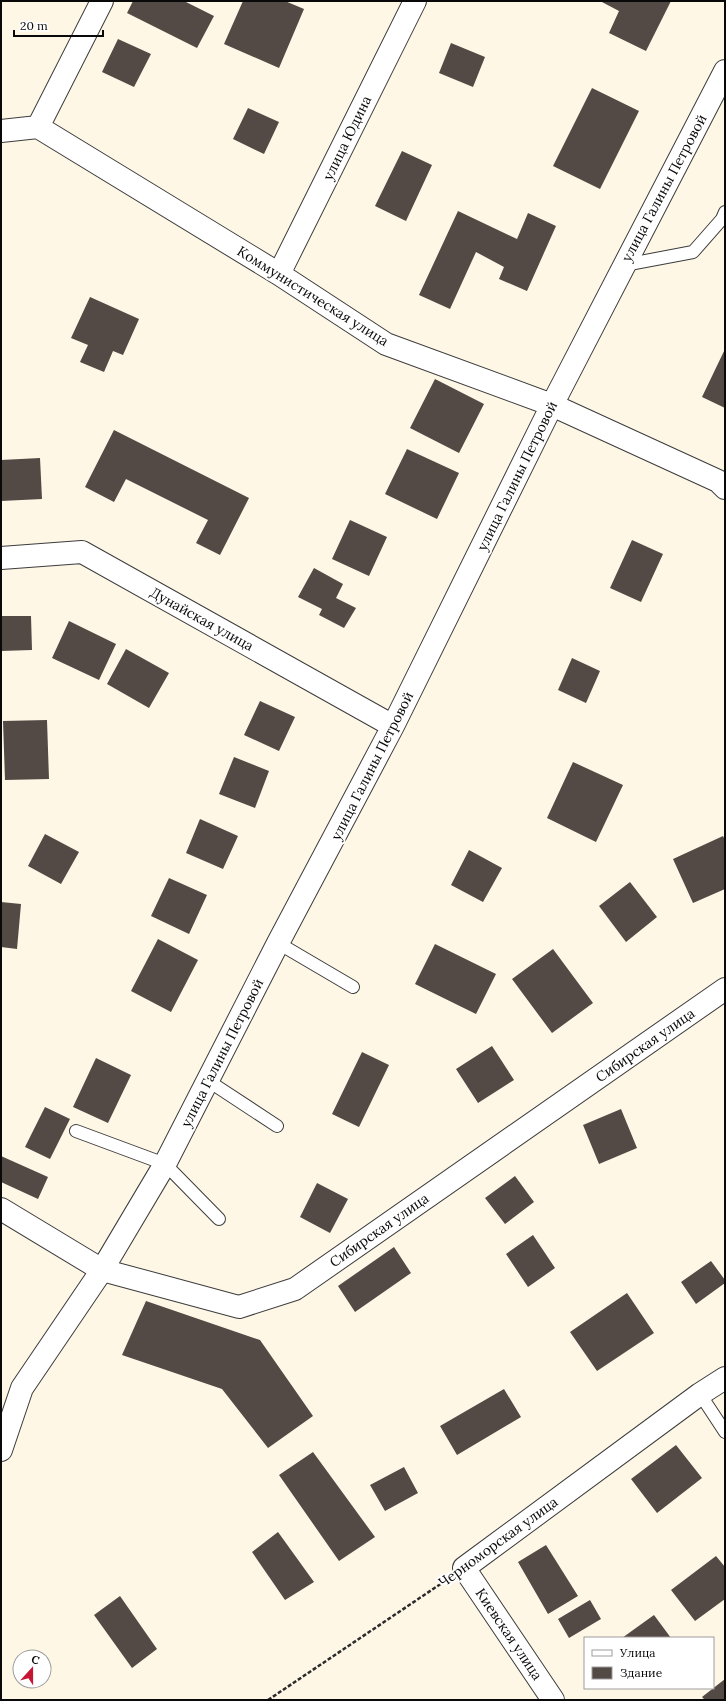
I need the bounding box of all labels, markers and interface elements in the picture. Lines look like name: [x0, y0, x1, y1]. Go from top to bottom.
scale bar: [14, 12, 103, 38]
text: 20 m: [20, 18, 48, 33]
street label: улица Юдина: [319, 93, 375, 183]
street label: улица Галины Петровой: [617, 111, 711, 265]
street label: Коммунистическая улица: [234, 242, 392, 350]
street label: улица Галины Петровой: [473, 398, 561, 554]
street label: Дунайская улица: [147, 583, 257, 655]
street label: улица Галины Петровой: [327, 688, 417, 843]
street label: улица Галины Петровой: [177, 975, 267, 1130]
street label: Сибирская улица: [592, 1004, 698, 1086]
street label: Сибирская улица: [326, 1189, 432, 1271]
street label: Черноморская улица: [435, 1493, 561, 1591]
street label: Киевская улица: [472, 1585, 546, 1683]
legend: [584, 1637, 714, 1689]
text: Улица: [619, 1645, 656, 1660]
north arrow: [12, 1649, 52, 1689]
text: С: [30, 1652, 42, 1668]
text: Здание: [620, 1665, 663, 1680]

